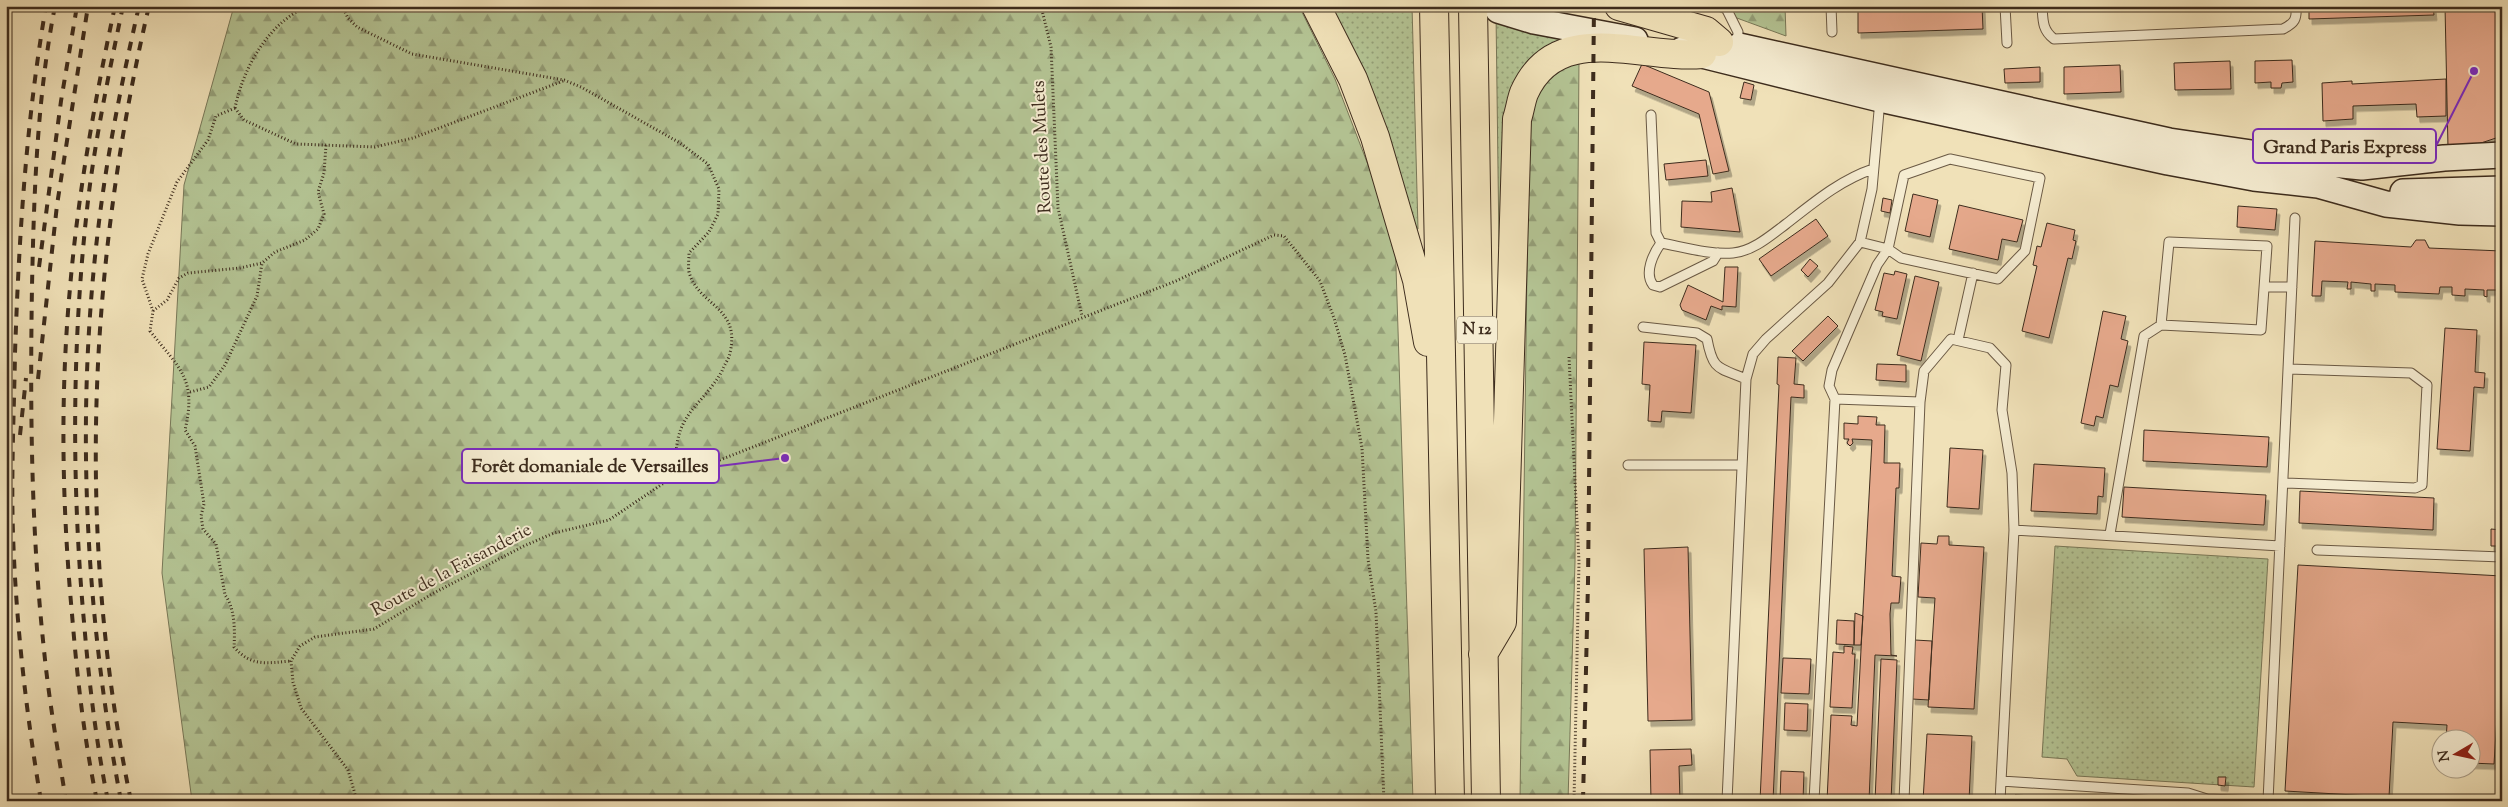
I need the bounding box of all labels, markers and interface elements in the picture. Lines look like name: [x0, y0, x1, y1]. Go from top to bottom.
street label: Route des Mulets: [1027, 80, 1059, 214]
callout: Grand Paris Express: [2253, 129, 2436, 163]
text: Grand Paris Express: [2263, 135, 2427, 162]
road number: N 12: [1457, 316, 1497, 344]
callout: Forêt domaniale de Versailles: [462, 449, 719, 483]
text: Forêt domaniale de Versailles: [471, 454, 709, 481]
street label: Route de la Faisanderie: [367, 518, 537, 624]
north arrow: [2430, 730, 2480, 780]
text: N: [2434, 749, 2456, 763]

